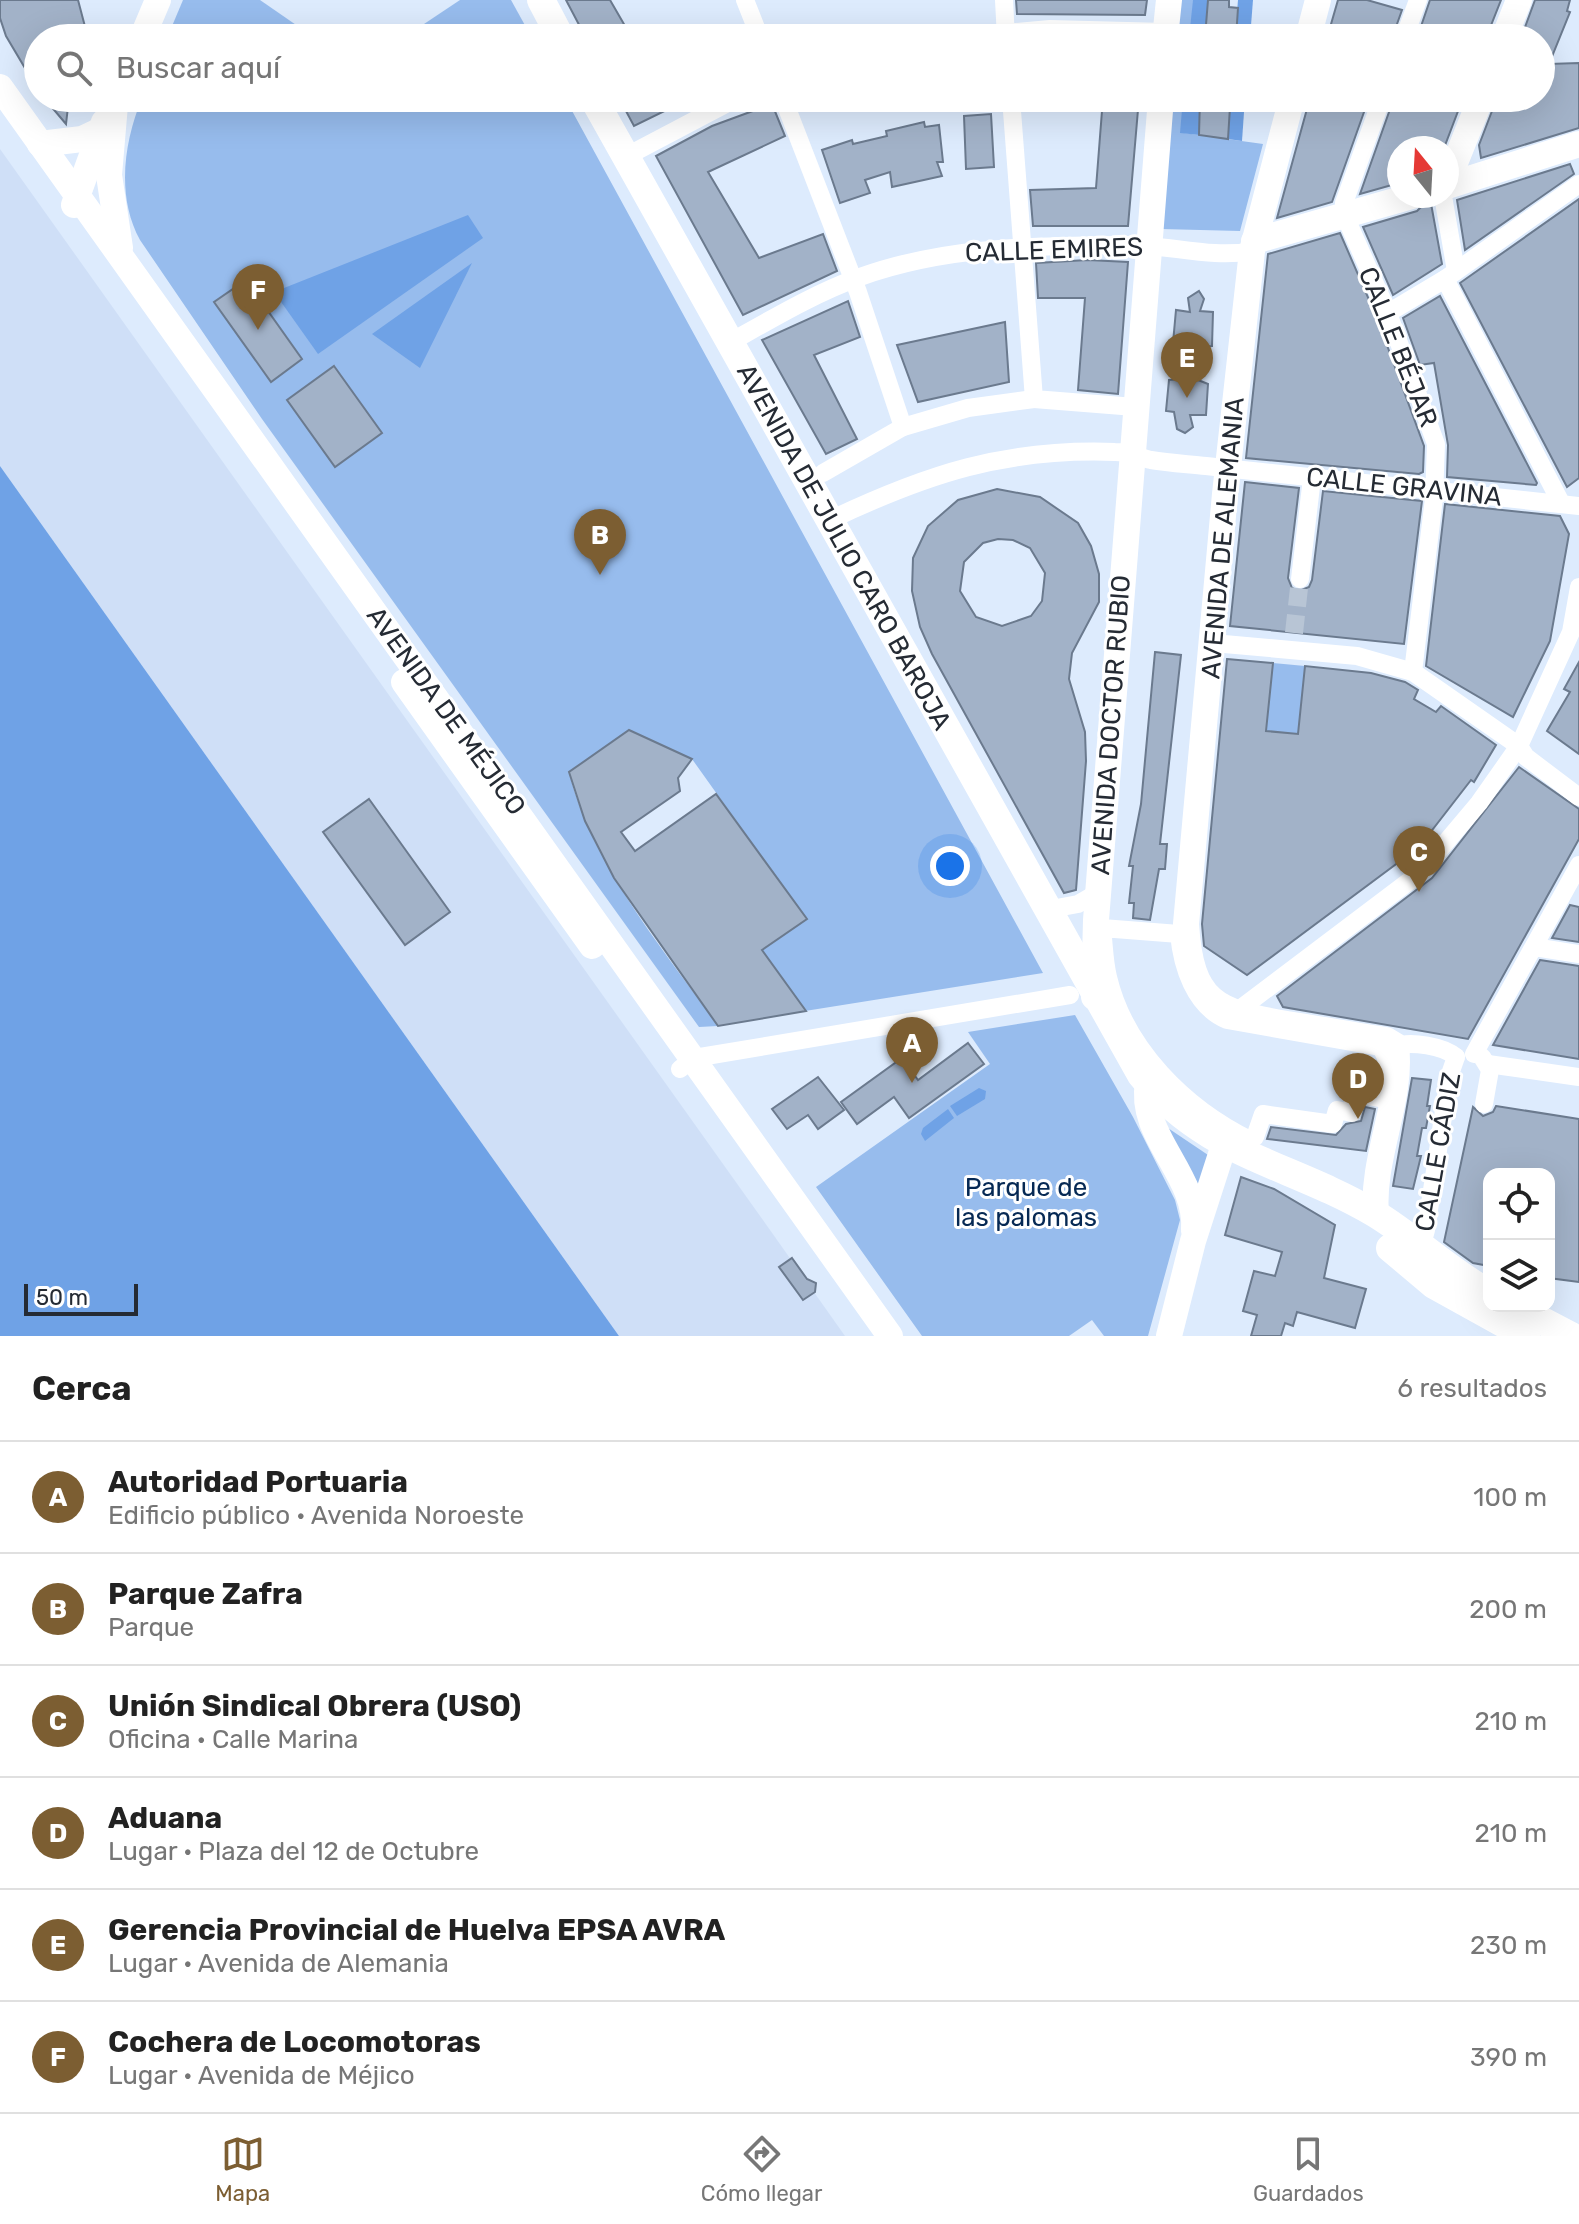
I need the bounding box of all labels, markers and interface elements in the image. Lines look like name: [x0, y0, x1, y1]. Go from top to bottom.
search box: [24, 24, 1555, 112]
icon: search: [52, 46, 96, 90]
text: Buscar aquí: [116, 50, 280, 86]
north arrow: [1387, 136, 1459, 208]
street label: CALLE EMIRES: [964, 231, 1144, 269]
street label: CALLE BÉJAR: [1352, 263, 1444, 431]
pin: F: [232, 264, 284, 330]
pin: E: [1161, 332, 1213, 398]
street label: AVENIDA DE JULIO CARO BAROJA: [730, 359, 958, 735]
street label: AVENIDA DE ALEMANIA: [1195, 396, 1251, 680]
street label: CALLE GRAVINA: [1305, 461, 1503, 513]
pin: B: [574, 509, 626, 575]
street label: AVENIDA DOCTOR RUBIO: [1085, 574, 1137, 876]
street label: AVENIDA DE MÉJICO: [360, 601, 532, 821]
pin: C: [1393, 826, 1445, 892]
your location: [930, 846, 970, 886]
pin: A: [886, 1017, 938, 1083]
pin: D: [1332, 1053, 1384, 1119]
street label: CALLE CÁDIZ: [1409, 1070, 1467, 1234]
map controls: [1483, 1168, 1555, 1312]
button: locate: [1483, 1168, 1555, 1240]
park label: Parque de las palomas: [955, 1172, 1097, 1233]
button: layers: [1483, 1240, 1555, 1312]
scale bar: [24, 1280, 138, 1316]
text: 50 m: [36, 1284, 88, 1311]
text: Cerca: [32, 1368, 131, 1409]
text: 6 resultados: [1397, 1373, 1547, 1404]
text: Autoridad Portuaria: [108, 1464, 408, 1500]
text: A: [49, 1482, 67, 1513]
text: 100 m: [1473, 1482, 1547, 1513]
text: Edificio público · Avenida Noroeste: [108, 1500, 524, 1531]
text: Parque Zafra: [108, 1576, 303, 1612]
text: B: [49, 1594, 67, 1625]
text: 200 m: [1469, 1594, 1547, 1625]
text: Parque: [108, 1612, 194, 1643]
text: Unión Sindical Obrera (USO): [108, 1688, 521, 1724]
text: C: [49, 1706, 67, 1737]
text: 210 m: [1475, 1706, 1547, 1737]
text: Oficina · Calle Marina: [108, 1724, 358, 1755]
text: Aduana: [108, 1800, 222, 1836]
text: D: [49, 1818, 67, 1849]
text: 210 m: [1475, 1818, 1547, 1849]
text: Lugar · Plaza del 12 de Octubre: [108, 1836, 479, 1867]
text: Gerencia Provincial de Huelva EPSA AVRA: [108, 1912, 725, 1948]
text: E: [50, 1930, 66, 1961]
text: 230 m: [1470, 1930, 1547, 1961]
text: Lugar · Avenida de Alemania: [108, 1948, 449, 1979]
text: Cochera de Locomotoras: [108, 2024, 481, 2060]
text: F: [50, 2042, 66, 2073]
text: 390 m: [1470, 2042, 1547, 2073]
text: Lugar · Avenida de Méjico: [108, 2060, 415, 2091]
tab: Mapa: [215, 2132, 270, 2207]
tab: Cómo llegar: [701, 2132, 822, 2207]
tab: Guardados: [1253, 2132, 1364, 2207]

